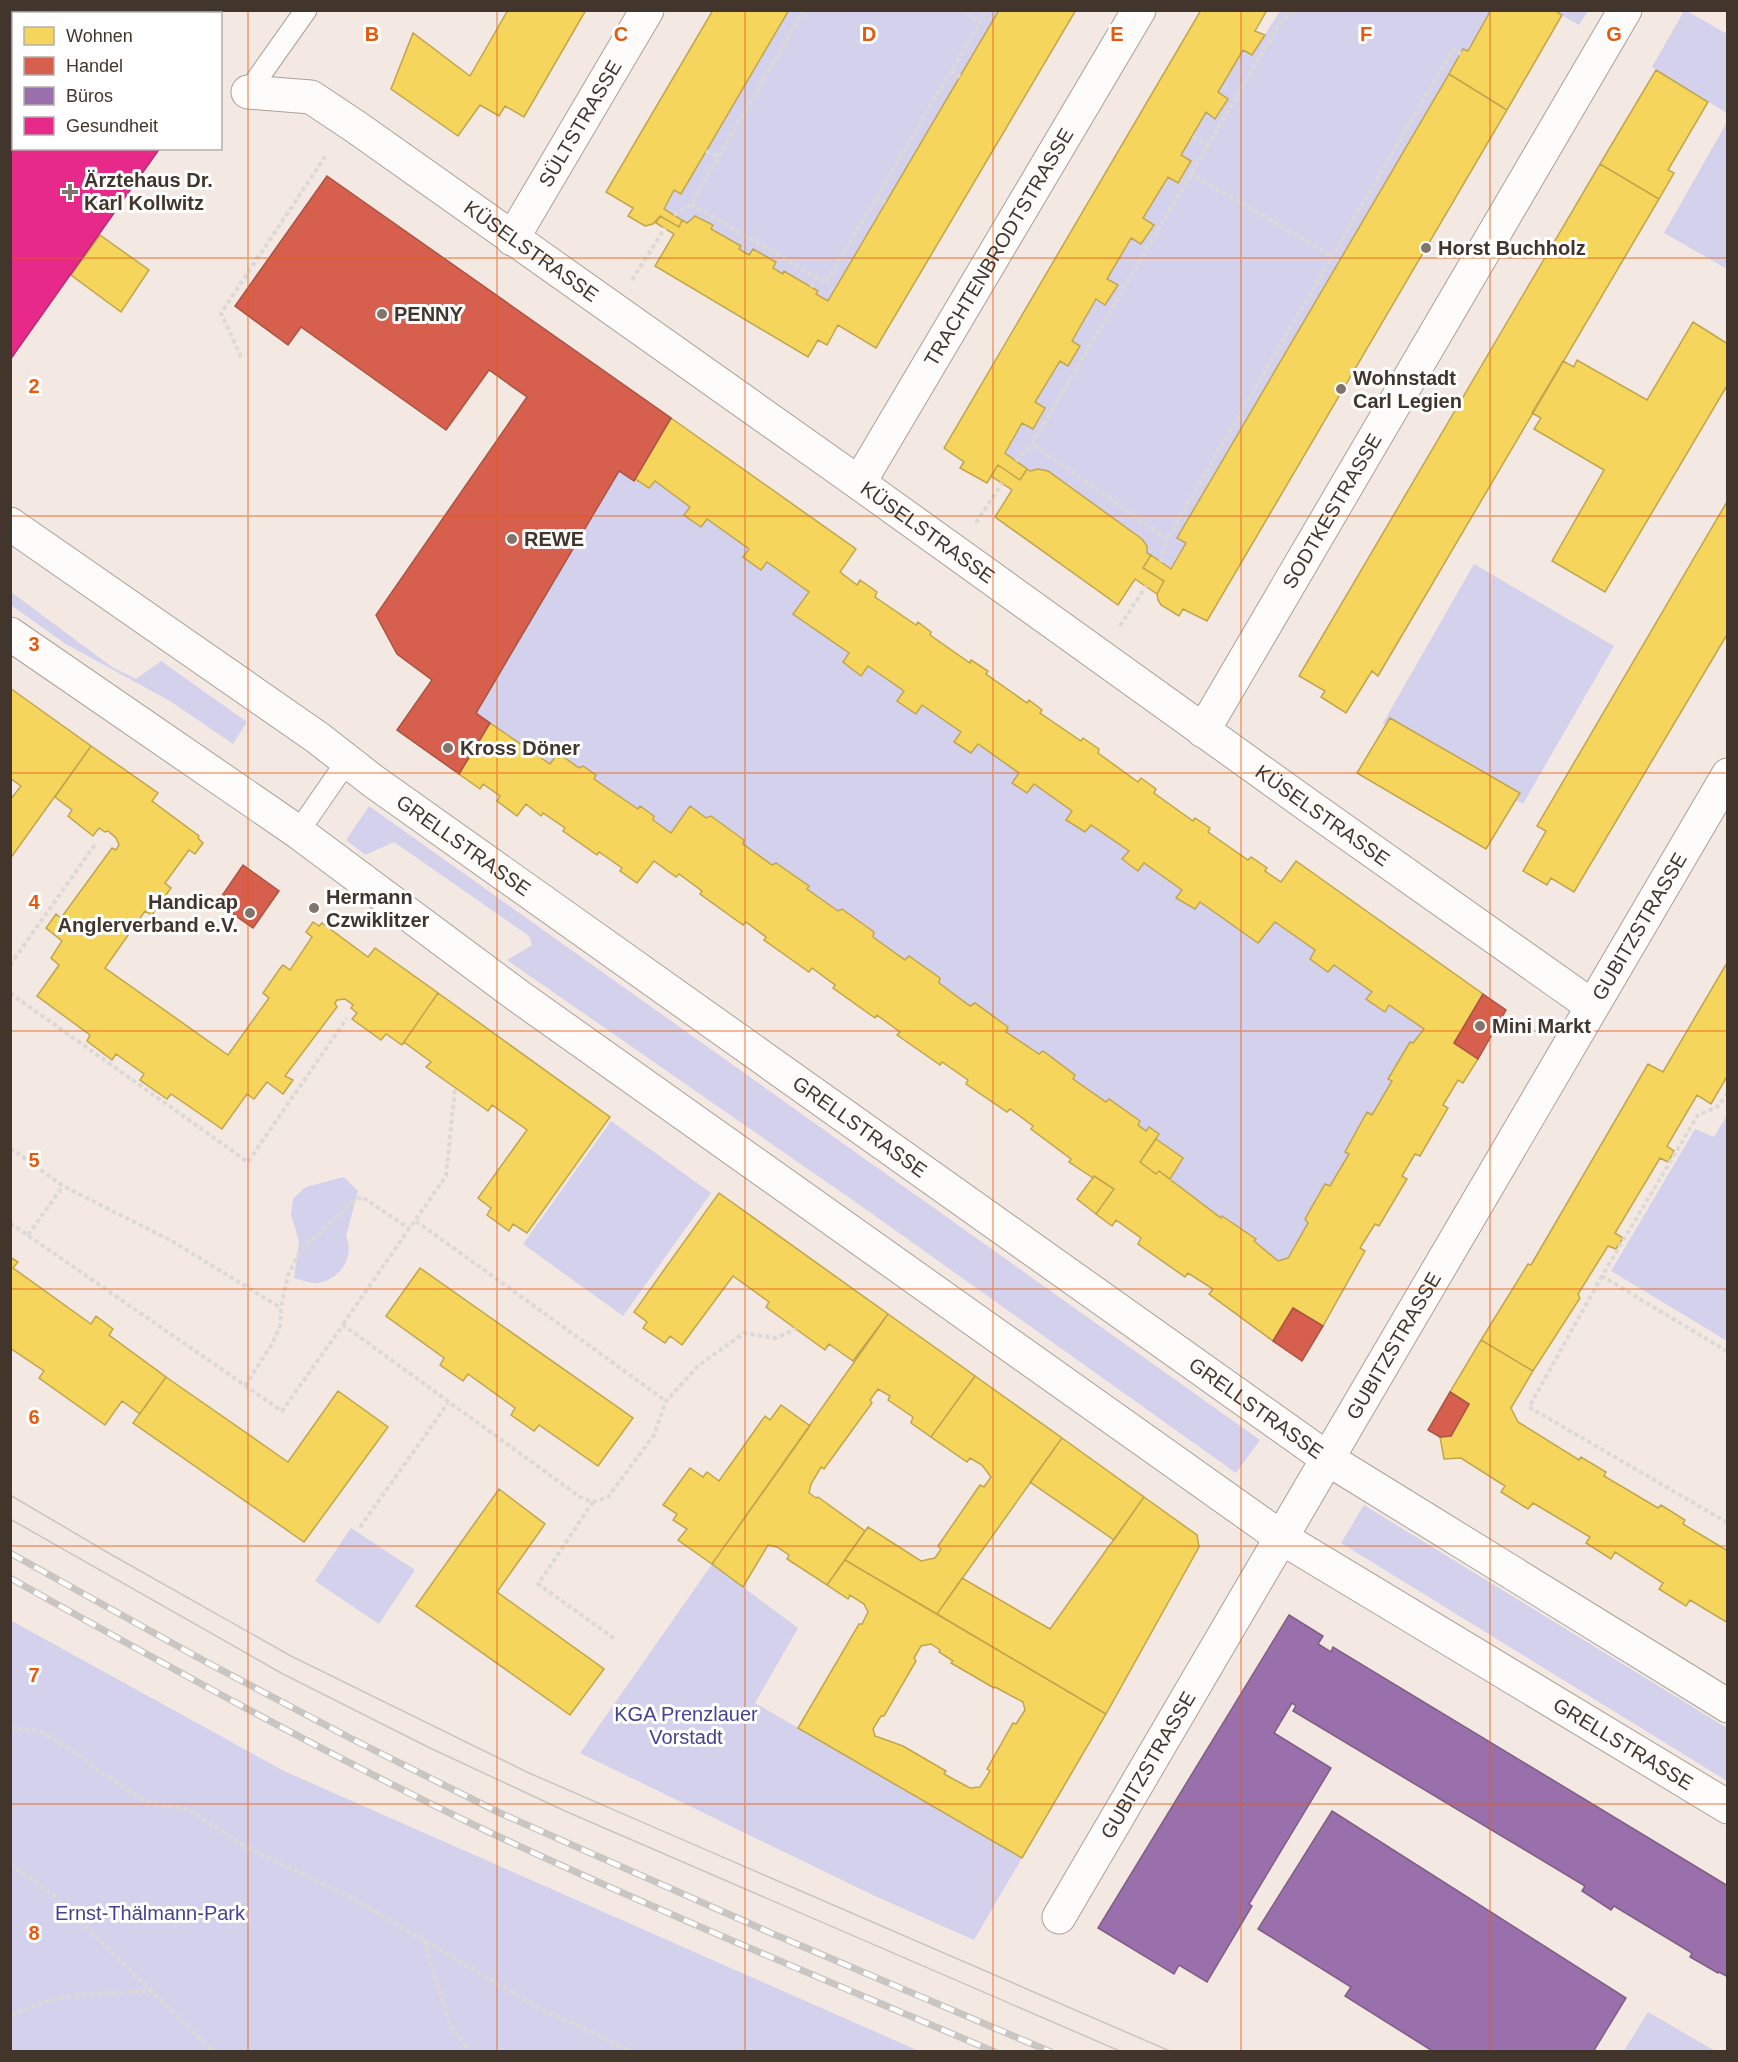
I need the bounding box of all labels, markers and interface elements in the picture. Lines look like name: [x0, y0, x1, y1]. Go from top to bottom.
legend: [12, 12, 222, 150]
text: B: [365, 23, 379, 45]
text: C: [614, 23, 628, 45]
text: D: [862, 23, 876, 45]
text: E: [1110, 23, 1124, 45]
text: F: [1360, 23, 1372, 45]
text: G: [1606, 23, 1622, 45]
text: Wohnen: [66, 26, 133, 46]
text: Handel: [66, 56, 123, 76]
street label: SÜLTSTRASSE: [534, 56, 626, 191]
text: Büros: [66, 86, 113, 106]
text: Gesundheit: [66, 116, 158, 136]
street label: TRACHTENBRODTSTRASSE: [920, 124, 1077, 370]
place label: Ärztehaus Dr. Karl Kollwitz: [84, 169, 213, 214]
marker: Ärztehaus Dr. Karl Kollwitz: [61, 183, 79, 201]
street label: KÜSELSTRASSE: [460, 196, 603, 306]
place label: Horst Buchholz: [1438, 237, 1586, 259]
marker: Horst Buchholz: [1419, 241, 1433, 255]
place label: PENNY: [394, 303, 464, 325]
marker: PENNY: [375, 307, 389, 321]
place label: Wohnstadt Carl Legien: [1353, 367, 1462, 412]
text: 2: [28, 375, 40, 397]
marker: Wohnstadt Carl Legien: [1334, 382, 1348, 396]
street label: SODTKESTRASSE: [1278, 430, 1386, 592]
street label: KÜSELSTRASSE: [857, 477, 999, 588]
place label: REWE: [524, 528, 584, 550]
marker: REWE: [505, 532, 519, 546]
text: 3: [28, 633, 40, 655]
place label: Kross Döner: [460, 737, 580, 759]
marker: Kross Döner: [441, 741, 455, 755]
street label: KÜSELSTRASSE: [1251, 760, 1394, 870]
street label: GRELLSTRASSE: [392, 790, 535, 900]
street label: GUBITZSTRASSE: [1588, 849, 1691, 1004]
place label: Hermann Czwiklitzer: [326, 886, 430, 931]
text: 4: [28, 891, 40, 913]
place label: Handicap Anglerverband e.V.: [58, 891, 238, 936]
marker: Hermann Czwiklitzer: [307, 901, 321, 915]
marker: Handicap Anglerverband e.V.: [243, 906, 257, 920]
place label: Mini Markt: [1492, 1015, 1591, 1037]
marker: Mini Markt: [1473, 1019, 1487, 1033]
street label: GRELLSTRASSE: [789, 1072, 931, 1182]
text: 5: [28, 1149, 40, 1171]
street label: GUBITZSTRASSE: [1342, 1268, 1445, 1423]
street label: GRELLSTRASSE: [1185, 1353, 1327, 1463]
text: 6: [28, 1406, 40, 1428]
text: 7: [28, 1664, 40, 1686]
street label: GUBITZSTRASSE: [1096, 1688, 1200, 1843]
street label: GRELLSTRASSE: [1549, 1693, 1697, 1794]
park label: KGA Prenzlauer Vorstadt: [614, 1703, 758, 1748]
park label: Ernst-Thälmann-Park: [55, 1902, 246, 1924]
text: 8: [28, 1922, 40, 1944]

